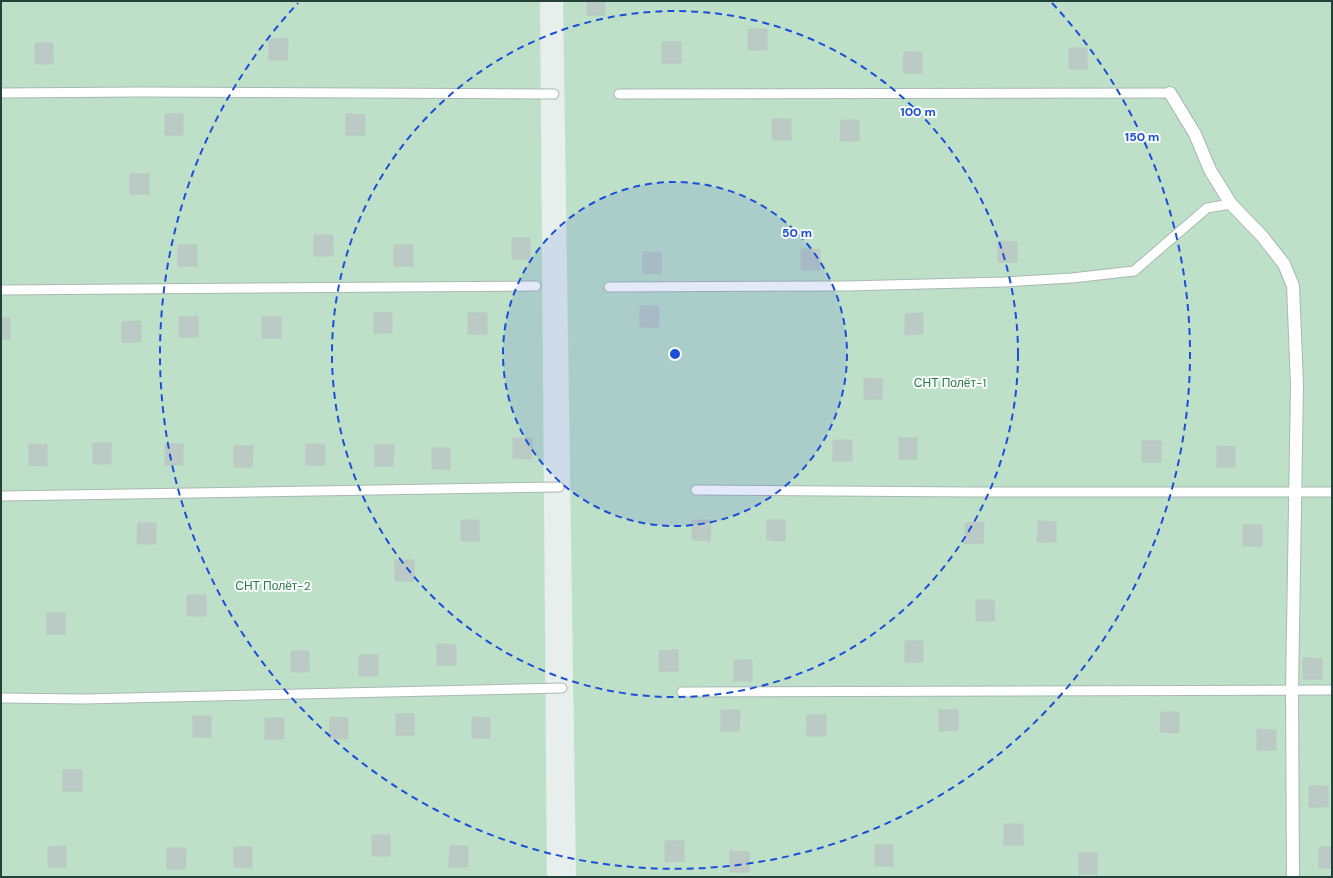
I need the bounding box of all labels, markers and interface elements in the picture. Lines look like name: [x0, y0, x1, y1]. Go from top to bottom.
text: 100 m: [900, 104, 936, 120]
text: 150 m: [1125, 129, 1159, 145]
text: 50 m: [782, 225, 812, 241]
centre of rings: [668, 347, 682, 361]
park label: СНТ Полёт-1: [914, 375, 986, 391]
park label: СНТ Полёт-2: [235, 578, 311, 594]

